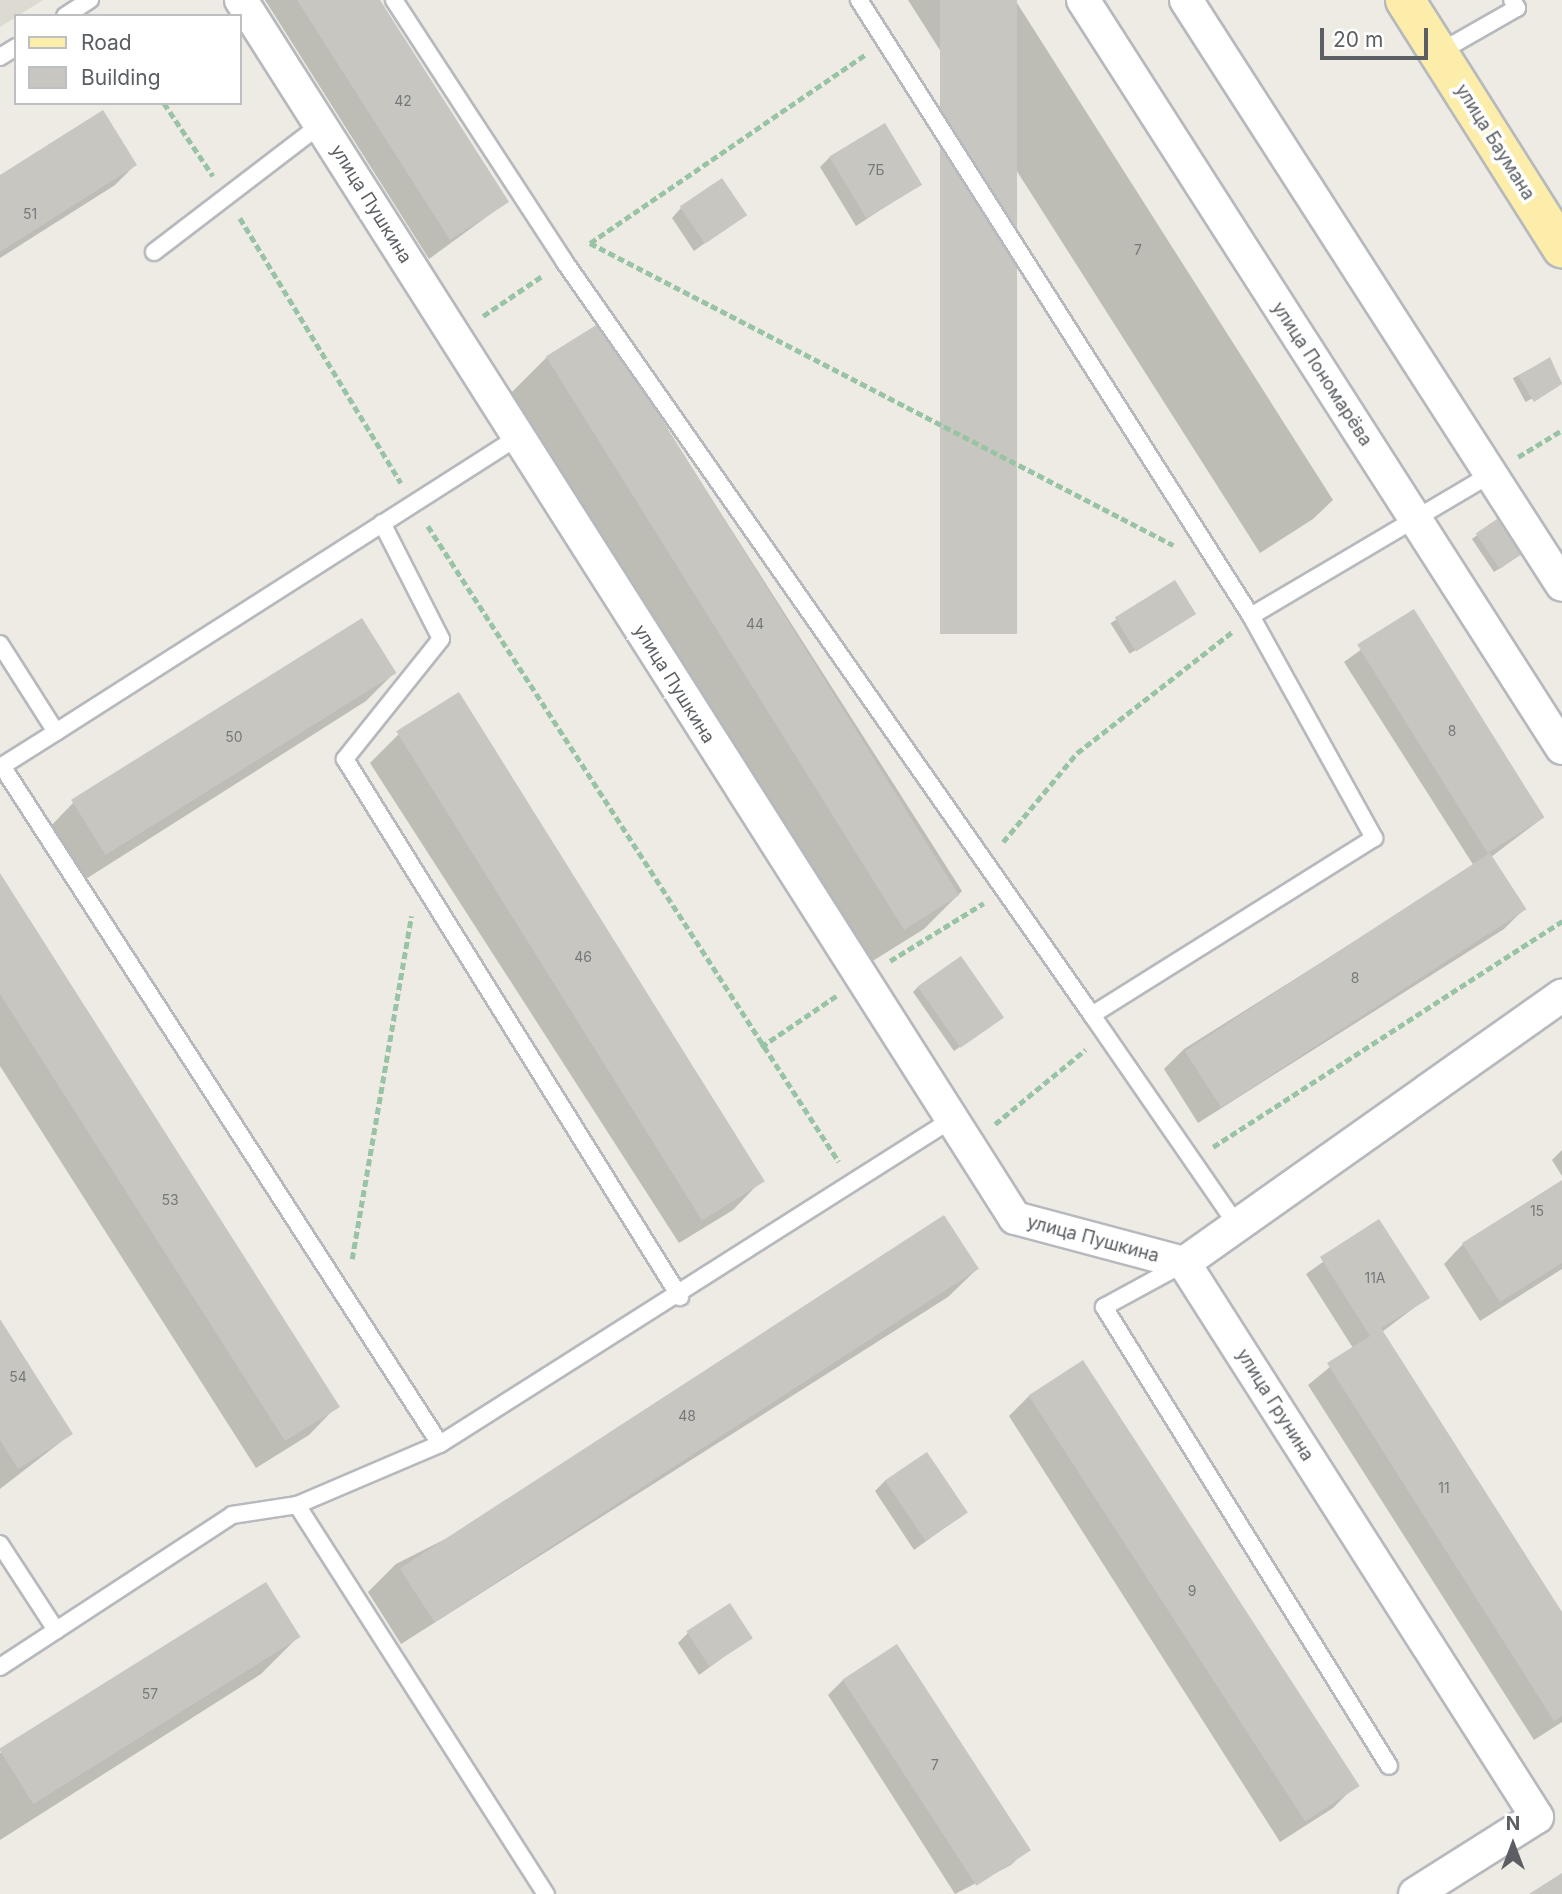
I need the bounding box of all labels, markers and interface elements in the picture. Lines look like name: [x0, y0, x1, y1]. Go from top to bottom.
legend: [14, 14, 242, 105]
scale bar: [1324, 14, 1432, 58]
text: 20 m: [1333, 27, 1383, 52]
text: Road: [81, 30, 132, 55]
text: Building: [81, 65, 161, 90]
street label: улица Баумана: [1451, 80, 1539, 204]
house number: 42: [394, 93, 412, 109]
street label: улица Пушкина: [326, 141, 416, 267]
house number: 7Б: [868, 162, 884, 178]
house number: 51: [23, 206, 37, 222]
house number: 7: [1134, 242, 1142, 258]
street label: улица Пономарёва: [1267, 298, 1377, 450]
house number: 44: [746, 616, 764, 632]
street label: улица Пушкина: [629, 621, 719, 747]
house number: 8: [1448, 723, 1456, 739]
house number: 50: [225, 729, 243, 745]
house number: 46: [574, 949, 592, 965]
house number: 8: [1351, 970, 1359, 986]
house number: 53: [161, 1192, 179, 1208]
house number: 15: [1530, 1203, 1544, 1219]
street label: улица Пушкина: [1025, 1211, 1161, 1267]
house number: 11А: [1364, 1270, 1386, 1286]
street label: улица Грунина: [1232, 1345, 1318, 1465]
house number: 54: [9, 1369, 27, 1385]
house number: 48: [678, 1408, 696, 1424]
house number: 11: [1438, 1480, 1450, 1496]
house number: 9: [1188, 1583, 1196, 1599]
house number: 57: [142, 1686, 158, 1702]
house number: 7: [931, 1757, 939, 1773]
north arrow: [1478, 1810, 1548, 1880]
text: N: [1506, 1812, 1520, 1835]

